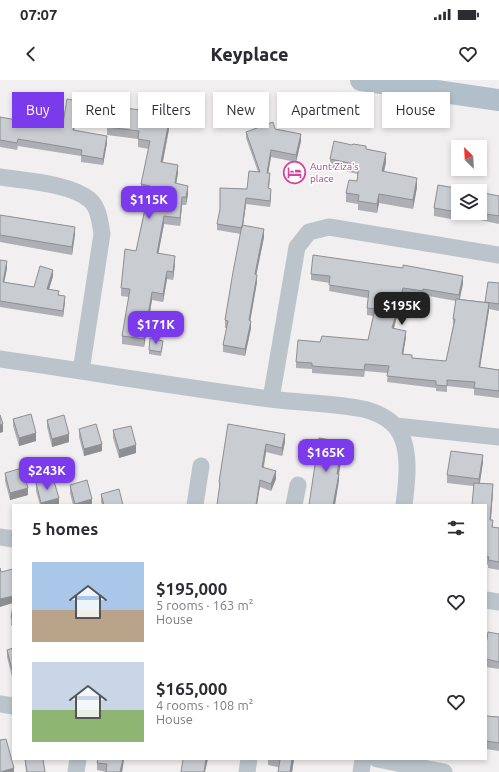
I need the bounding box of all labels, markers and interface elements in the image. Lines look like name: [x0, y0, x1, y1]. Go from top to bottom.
text: 07:07: [20, 6, 58, 23]
icon: back: [20, 43, 42, 65]
icon: heart: [457, 43, 479, 65]
text: Keyplace: [211, 44, 288, 64]
chip: Buy: [12, 92, 64, 128]
chip: Rent: [72, 92, 130, 128]
chip: Filters: [138, 92, 205, 128]
chip: New: [213, 92, 269, 128]
chip: Apartment: [277, 92, 374, 128]
chip: House: [382, 92, 450, 128]
north arrow: [451, 140, 487, 176]
map controls: [451, 140, 487, 220]
hotel icon: Aunt Ziza's place: [281, 159, 307, 185]
place label: Aunt Ziza's place: [310, 161, 359, 184]
button: layers: [451, 184, 487, 220]
pin: $115K: [121, 186, 177, 220]
text: $115K: [130, 192, 168, 206]
pin: $195K: [374, 292, 430, 326]
text: $195K: [383, 298, 421, 312]
pin: $171K: [128, 311, 184, 345]
text: $171K: [137, 317, 175, 331]
pin: $165K: [298, 439, 354, 473]
text: $165K: [307, 445, 345, 459]
pin: $243K: [19, 457, 75, 491]
text: $243K: [28, 463, 66, 477]
icon: filters: [445, 517, 467, 539]
text: 5 homes: [32, 519, 98, 538]
icon: home: [64, 578, 112, 626]
text: $195,000: [156, 579, 227, 598]
icon: heart: [445, 591, 467, 613]
text: 5 rooms · 163 m²: [156, 598, 253, 612]
text: House: [156, 612, 193, 626]
icon: home: [64, 678, 112, 726]
text: $165,000: [156, 679, 227, 698]
icon: heart: [445, 691, 467, 713]
text: 4 rooms · 108 m²: [156, 698, 253, 712]
text: House: [156, 712, 193, 726]

